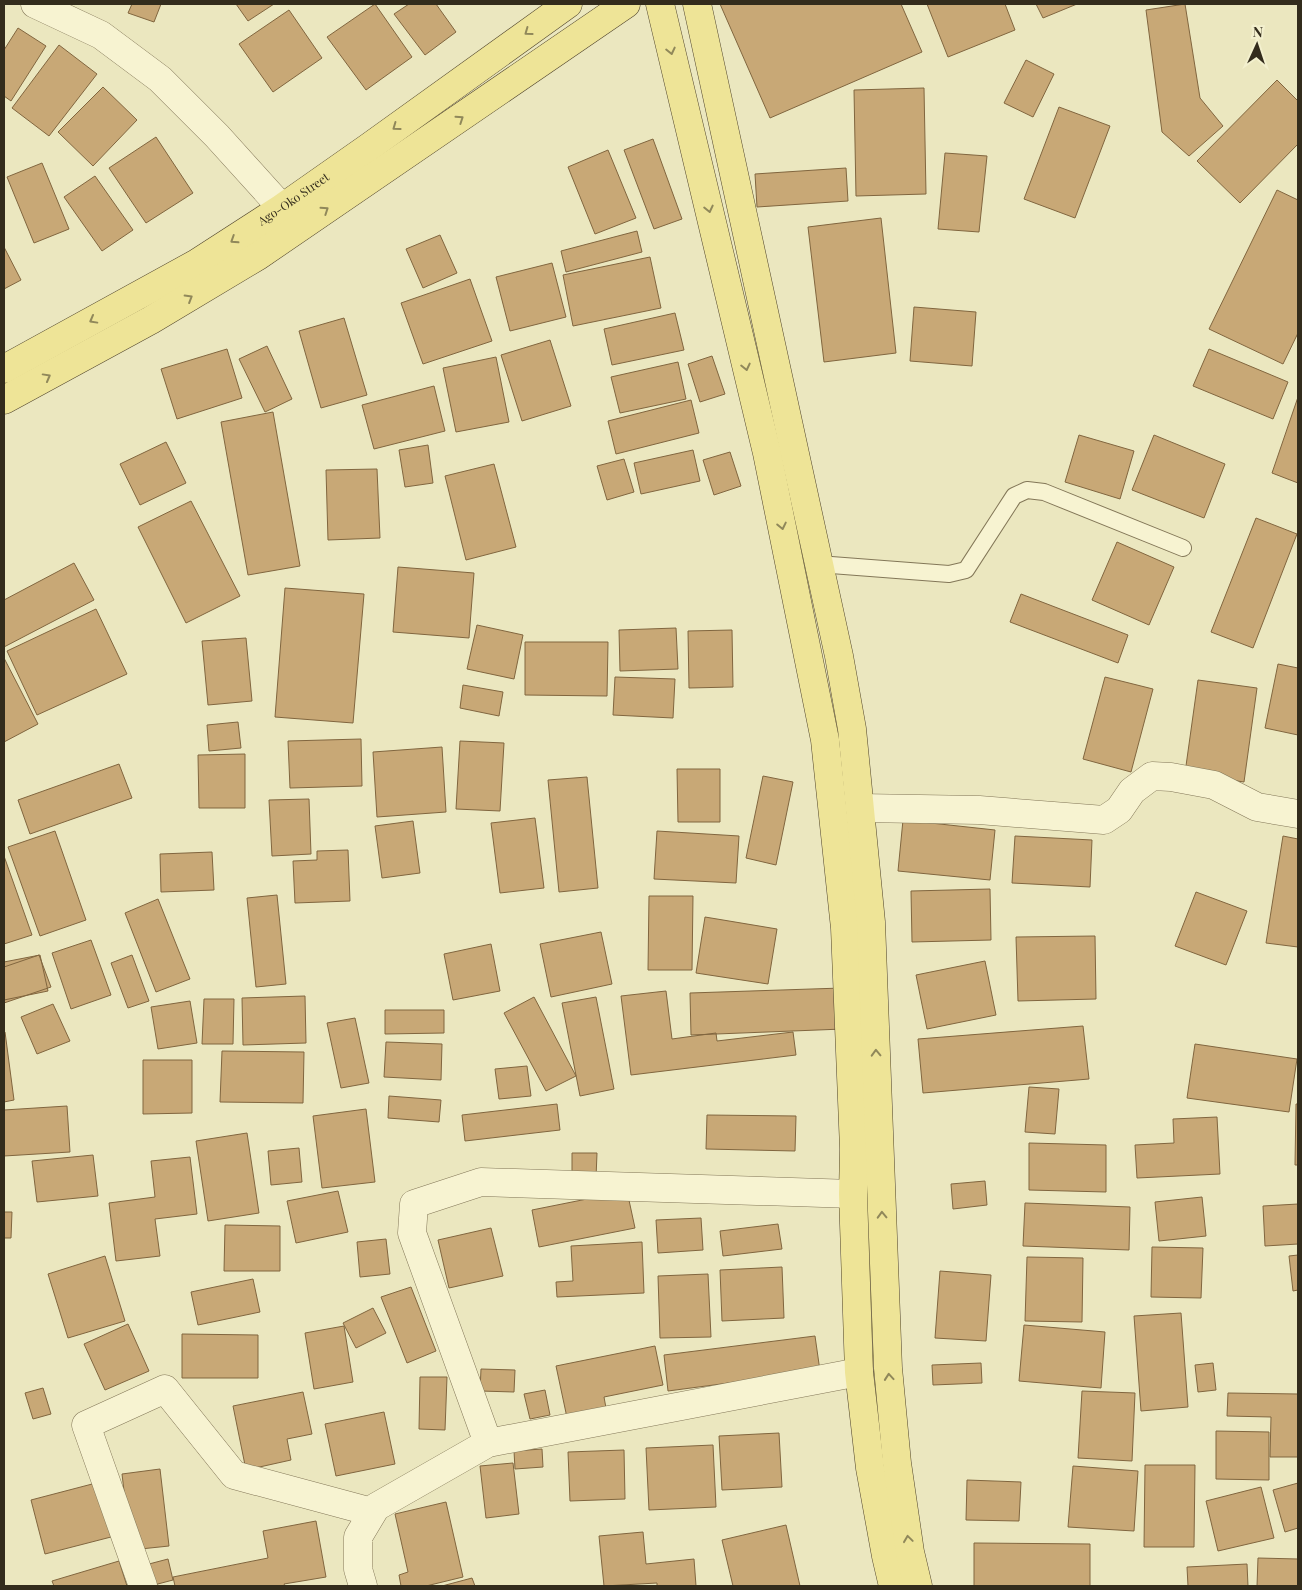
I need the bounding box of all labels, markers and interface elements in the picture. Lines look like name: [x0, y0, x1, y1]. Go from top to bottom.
north arrow: [1232, 20, 1282, 70]
text: N: [1252, 22, 1263, 41]
one-way arrow: [524, 26, 534, 35]
one-way arrow: [665, 47, 676, 56]
one-way arrow: [454, 116, 463, 125]
one-way arrow: [393, 122, 402, 130]
street label: Ago-Oko Street: [254, 168, 333, 229]
one-way arrow: [703, 205, 714, 214]
one-way arrow: [319, 207, 329, 216]
one-way arrow: [230, 233, 239, 243]
one-way arrow: [183, 294, 192, 304]
one-way arrow: [89, 314, 98, 324]
one-way arrow: [740, 363, 751, 372]
one-way arrow: [41, 373, 50, 383]
one-way arrow: [776, 521, 787, 530]
one-way arrow: [870, 1048, 881, 1056]
one-way arrow: [876, 1211, 887, 1219]
one-way arrow: [884, 1373, 895, 1381]
one-way arrow: [903, 1534, 913, 1543]

